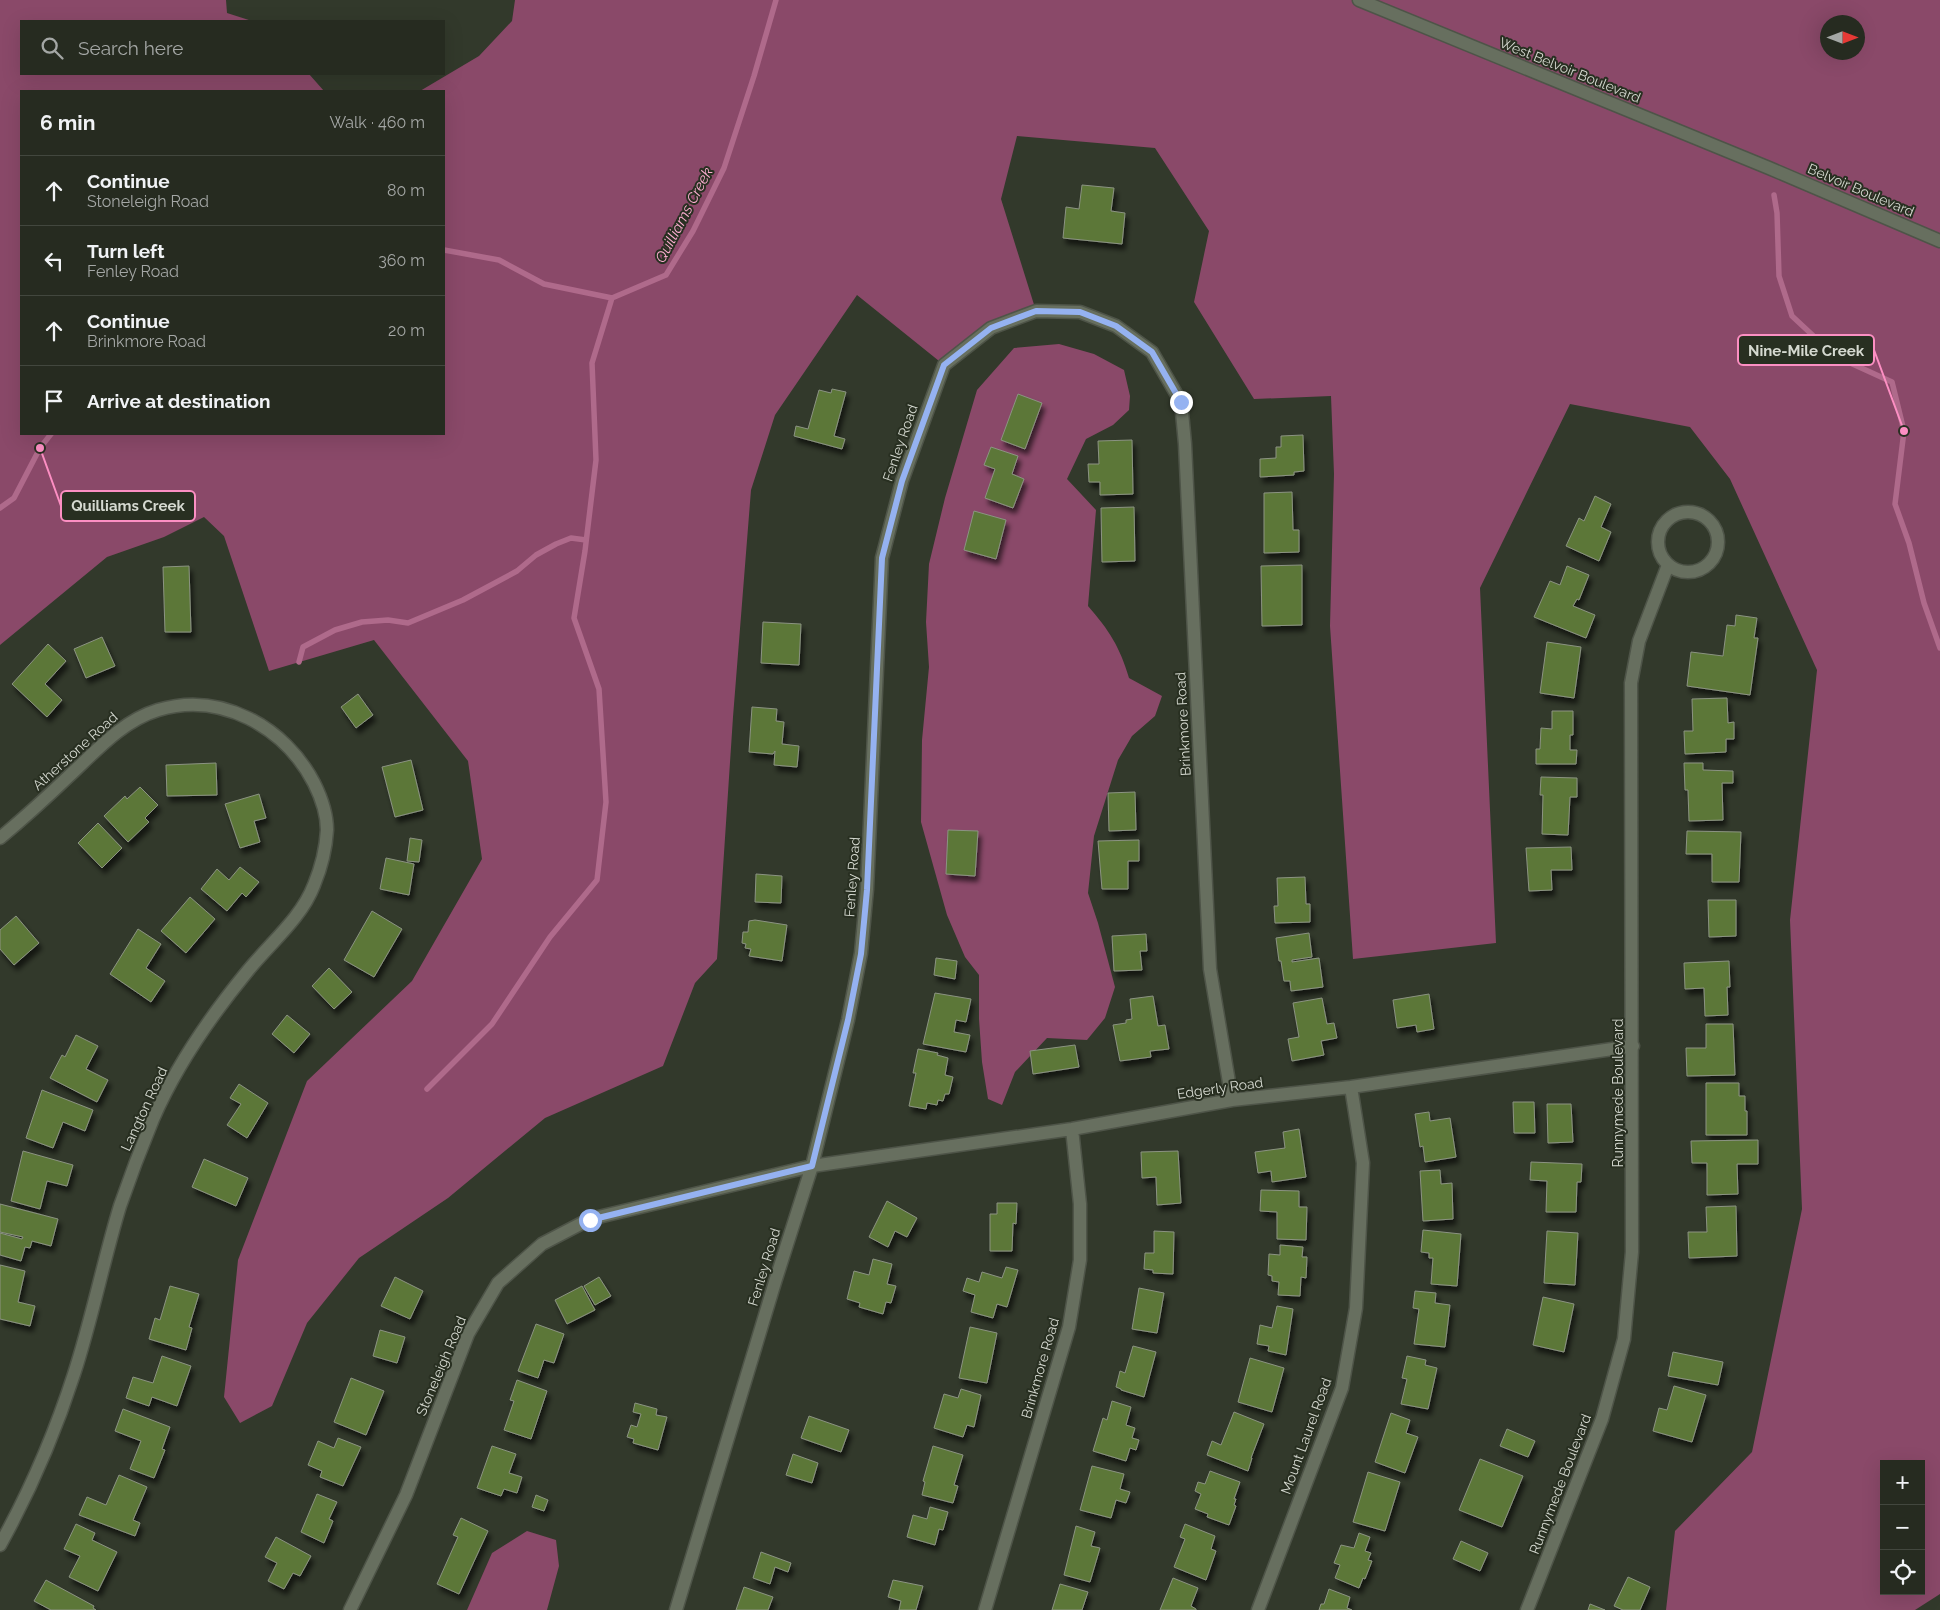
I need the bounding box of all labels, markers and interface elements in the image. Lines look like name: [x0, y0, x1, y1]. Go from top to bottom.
north arrow: [1820, 15, 1865, 60]
search box: [20, 20, 445, 75]
icon: search: [38, 34, 66, 62]
street label: West Belvoir Boulevard: [1497, 34, 1643, 106]
text: Search here: [78, 37, 184, 59]
text: 6 min: [40, 110, 95, 135]
text: Walk · 460 m: [329, 113, 425, 132]
street label: Belvoir Boulevard: [1805, 160, 1917, 220]
water label: Quilliams Creek: [651, 164, 717, 266]
text: Continue: [87, 170, 170, 192]
icon: ahead: [40, 177, 68, 205]
text: 80 m: [387, 181, 425, 200]
text: Stoneleigh Road: [87, 192, 209, 211]
text: Turn left: [87, 240, 164, 262]
icon: left: [40, 247, 68, 275]
text: 360 m: [378, 251, 425, 270]
text: Fenley Road: [87, 262, 179, 281]
text: Continue: [87, 310, 170, 332]
icon: ahead: [40, 317, 68, 345]
text: 20 m: [388, 321, 425, 340]
text: Brinkmore Road: [87, 332, 206, 351]
callout: Nine-Mile Creek: [1738, 335, 1874, 365]
text: Nine-Mile Creek: [1748, 342, 1865, 360]
icon: arrive: [40, 387, 68, 415]
text: Arrive at destination: [87, 390, 271, 412]
route end: [1170, 391, 1193, 414]
street label: Fenley Road: [879, 402, 921, 484]
callout: Quilliams Creek: [61, 491, 195, 521]
text: Quilliams Creek: [71, 497, 185, 515]
street label: Brinkmore Road: [1172, 672, 1194, 776]
street label: Atherstone Road: [29, 709, 121, 793]
street label: Fenley Road: [841, 836, 863, 918]
street label: Runnymede Boulevard: [1610, 1019, 1626, 1167]
street label: Langton Road: [118, 1064, 170, 1154]
street label: Edgerly Road: [1176, 1074, 1264, 1102]
route start: [579, 1209, 602, 1232]
street label: Fenley Road: [745, 1226, 783, 1308]
street label: Stoneleigh Road: [413, 1314, 469, 1418]
street label: Brinkmore Road: [1018, 1316, 1062, 1420]
street label: Mount Laurel Road: [1277, 1376, 1335, 1496]
street label: Runnymede Boulevard: [1526, 1412, 1594, 1556]
map controls: [1880, 1460, 1925, 1595]
button: +: [1880, 1460, 1925, 1505]
button: −: [1880, 1505, 1925, 1550]
button: locate: [1880, 1550, 1925, 1595]

